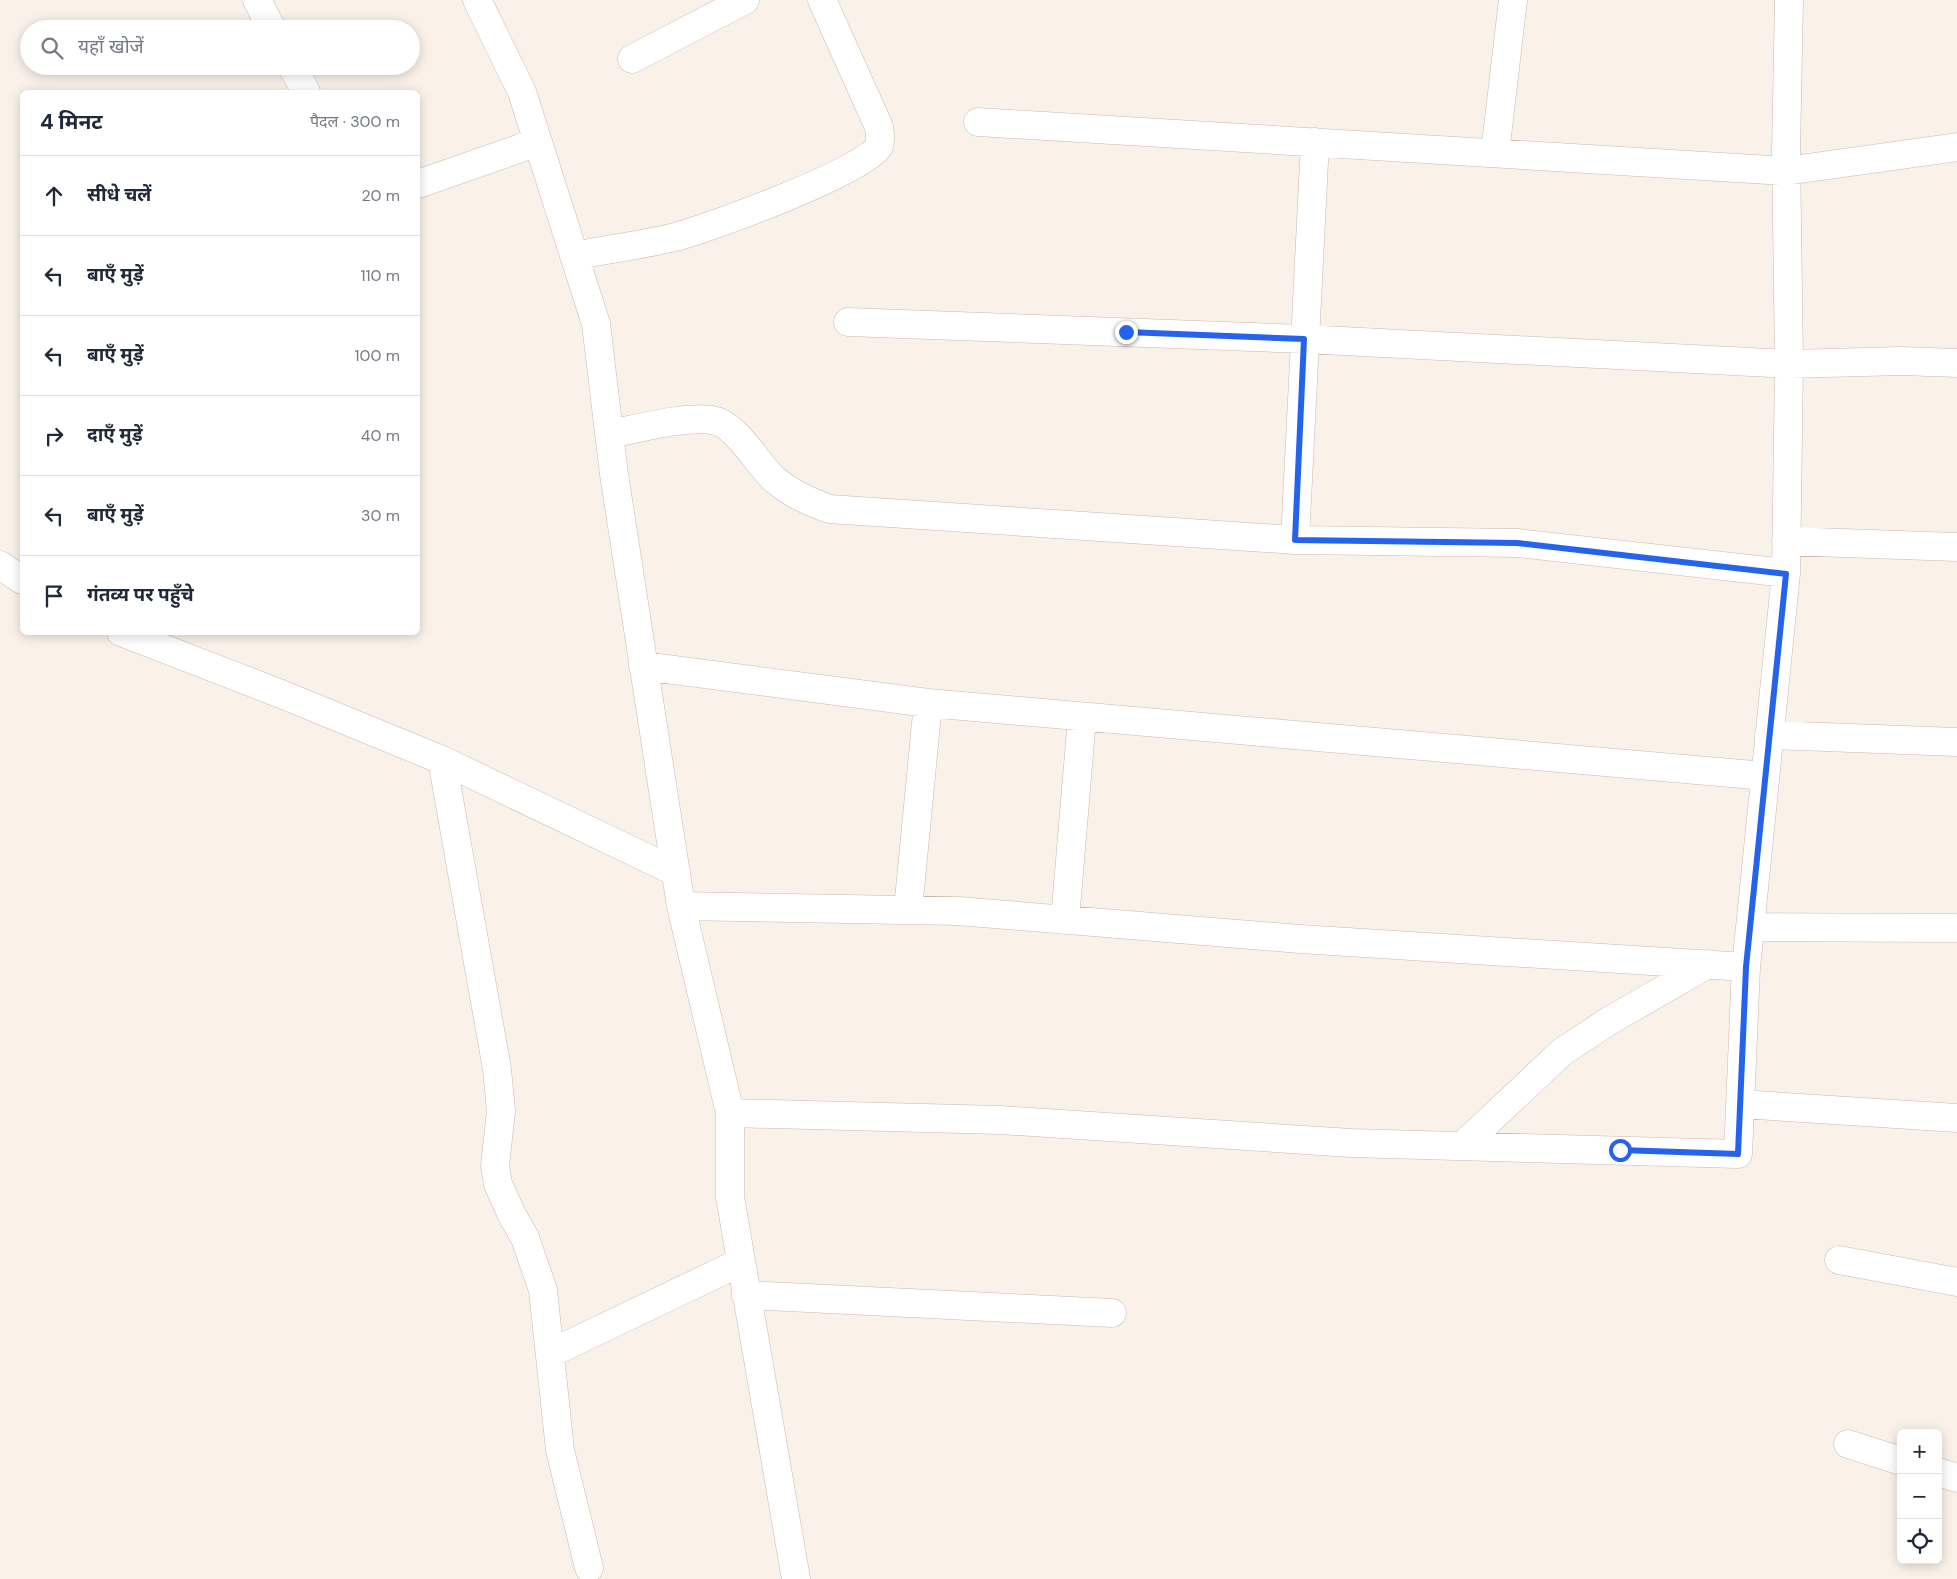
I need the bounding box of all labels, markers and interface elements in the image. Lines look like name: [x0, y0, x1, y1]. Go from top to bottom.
search box: [20, 20, 420, 75]
icon: search: [38, 34, 66, 62]
text: यहाँ खोजें: [78, 34, 144, 59]
text: 4 मिनट: [40, 108, 103, 136]
text: पैदल · 300 m: [310, 111, 400, 132]
icon: ahead: [40, 182, 68, 210]
text: सीधे चलें: [87, 182, 151, 207]
text: 20 m: [361, 185, 400, 206]
icon: left: [40, 262, 68, 290]
text: बाएँ मुड़ें: [87, 262, 144, 287]
text: 110 m: [361, 265, 400, 286]
route end: [1115, 321, 1138, 344]
icon: left: [40, 342, 68, 370]
text: बाएँ मुड़ें: [87, 342, 144, 367]
text: 100 m: [355, 345, 400, 366]
icon: right: [40, 422, 68, 450]
text: दाएँ मुड़ें: [87, 422, 142, 447]
text: 40 m: [361, 425, 400, 446]
icon: left: [40, 502, 68, 530]
text: बाएँ मुड़ें: [87, 502, 144, 527]
text: 30 m: [361, 505, 400, 526]
icon: arrive: [40, 582, 68, 610]
text: गंतव्य पर पहुँचे: [87, 582, 194, 607]
route start: [1609, 1139, 1632, 1162]
map controls: [1897, 1429, 1942, 1564]
button: +: [1897, 1429, 1942, 1474]
button: −: [1897, 1474, 1942, 1519]
button: locate: [1897, 1519, 1942, 1564]

